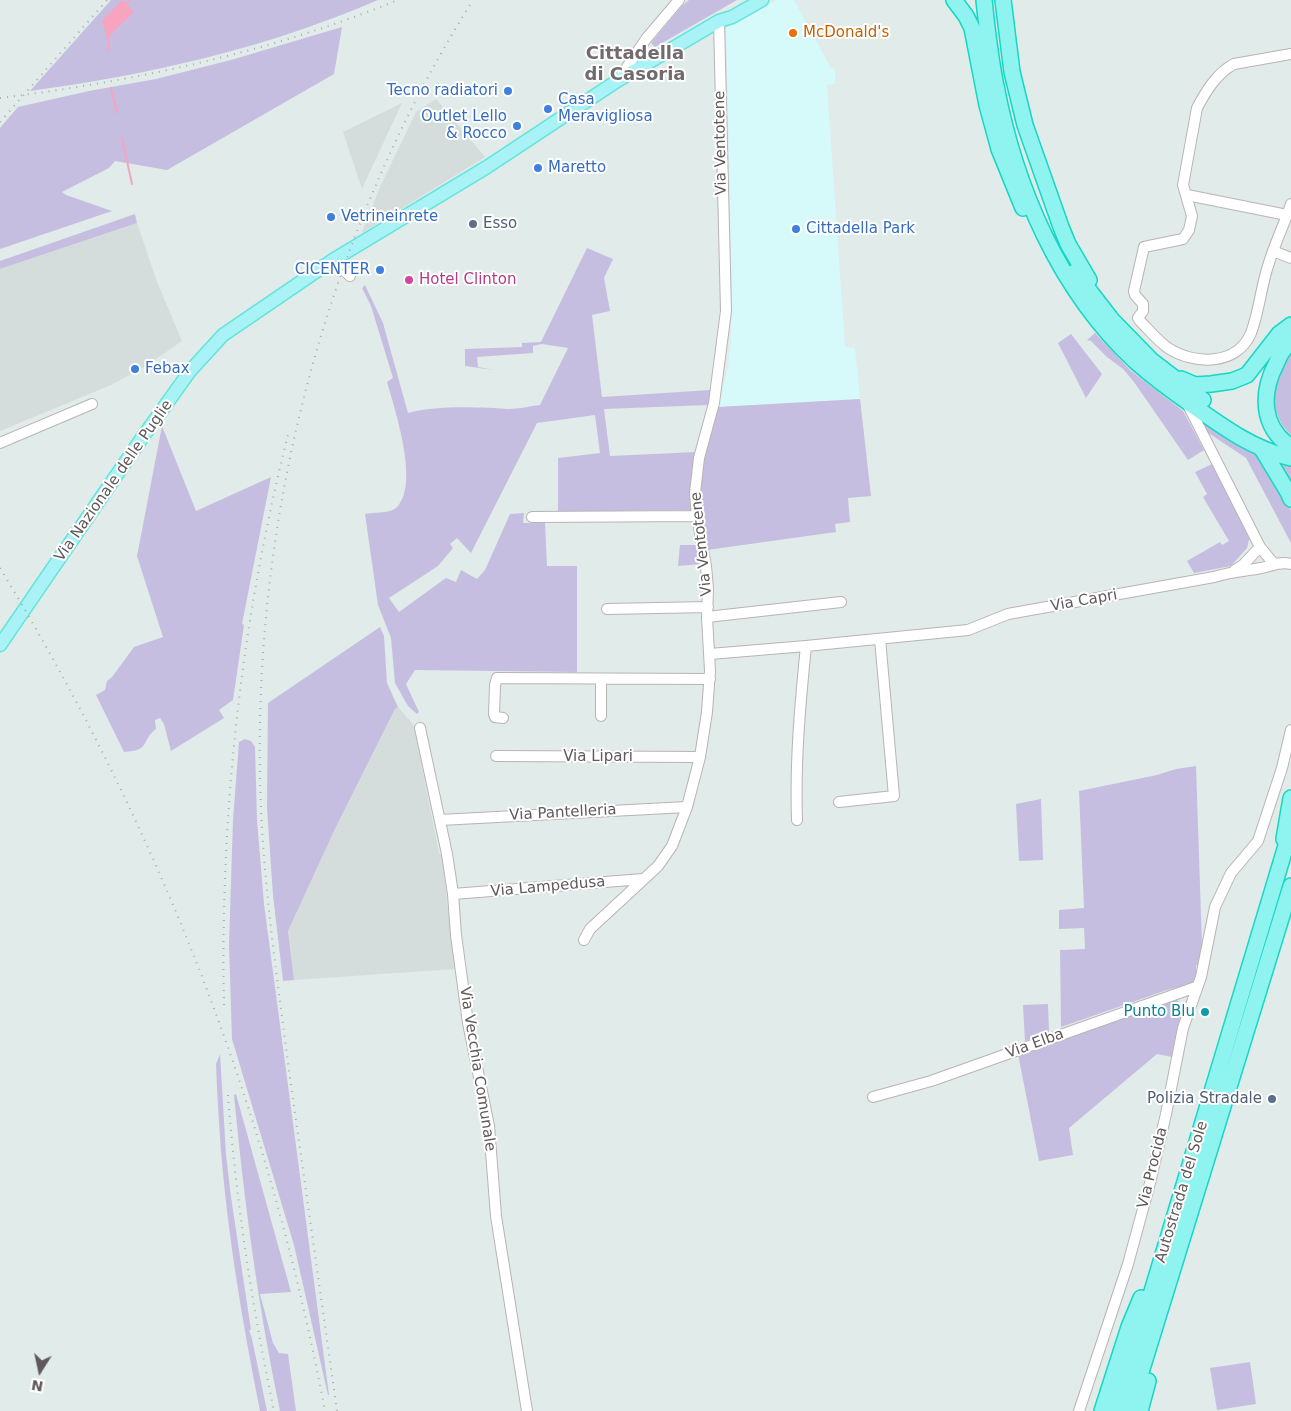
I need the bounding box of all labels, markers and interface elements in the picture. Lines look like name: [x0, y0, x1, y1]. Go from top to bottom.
place label: McDonald's: [803, 24, 889, 42]
marker: McDonald's: [787, 27, 799, 39]
district label: Cittadella di Casoria: [585, 43, 685, 86]
place label: Tecno radiatori: [387, 82, 498, 100]
marker: Tecno radiatori: [502, 85, 514, 97]
street label: Via Ventotene: [711, 90, 731, 196]
place label: Casa Meravigliosa: [558, 91, 653, 126]
marker: Casa Meravigliosa: [542, 103, 554, 115]
place label: Outlet Lello & Rocco: [421, 108, 507, 143]
marker: Outlet Lello & Rocco: [511, 120, 523, 132]
place label: Maretto: [548, 159, 606, 177]
marker: Maretto: [532, 162, 544, 174]
place label: Vetrineinrete: [341, 208, 438, 226]
marker: Vetrineinrete: [325, 211, 337, 223]
place label: Esso: [483, 215, 517, 233]
marker: Esso: [467, 218, 479, 230]
place label: Cittadella Park: [806, 220, 915, 238]
marker: Cittadella Park: [790, 223, 802, 235]
place label: CICENTER: [295, 261, 370, 279]
marker: CICENTER: [374, 264, 386, 276]
place label: Hotel Clinton: [419, 271, 516, 289]
marker: Hotel Clinton: [403, 274, 415, 286]
place label: Febax: [145, 360, 190, 378]
marker: Febax: [129, 363, 141, 375]
street label: Via Nazionale delle Puglie: [51, 397, 177, 565]
street label: Via Ventotene: [688, 491, 716, 597]
street label: Via Capri: [1049, 586, 1119, 616]
street label: Via Lipari: [563, 748, 633, 766]
street label: Via Pantelleria: [509, 801, 617, 825]
street label: Via Lampedusa: [490, 873, 606, 901]
street label: Via Vecchia Comunale: [455, 985, 499, 1153]
place label: Punto Blu: [1123, 1003, 1195, 1021]
marker: Punto Blu: [1199, 1006, 1211, 1018]
street label: Via Elba: [1004, 1025, 1066, 1063]
place label: Polizia Stradale: [1147, 1090, 1262, 1108]
marker: Polizia Stradale: [1266, 1093, 1278, 1105]
street label: Autostrada del Sole: [1152, 1119, 1212, 1265]
street label: Via Procida: [1134, 1126, 1172, 1210]
north arrow: [15, 1346, 65, 1396]
text: N: [30, 1377, 45, 1395]

